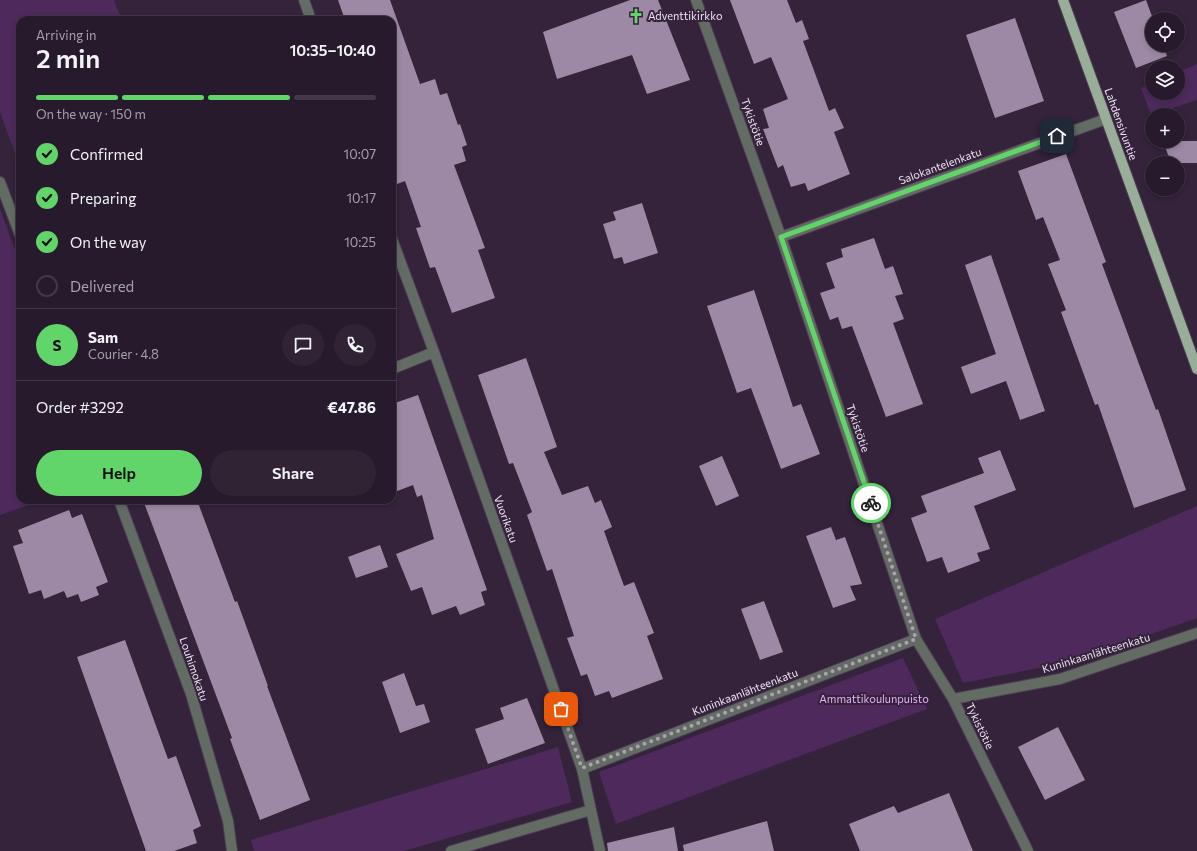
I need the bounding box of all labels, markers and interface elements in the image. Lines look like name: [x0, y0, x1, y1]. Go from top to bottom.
church icon: Adventtikirkko: [627, 7, 645, 25]
place label: Adventtikirkko: [648, 9, 723, 22]
map controls: [1145, 12, 1185, 196]
button: locate: [1145, 12, 1185, 52]
text: Arriving in: [36, 27, 96, 43]
text: 10:35–10:40: [290, 41, 376, 59]
text: 2 min: [36, 42, 100, 73]
button: layers: [1145, 60, 1185, 100]
street label: Lahdensivuntie: [1102, 86, 1141, 162]
street label: Tykistötie: [739, 96, 768, 148]
text: On the way · 150 m: [36, 106, 146, 122]
button: +: [1145, 108, 1185, 148]
pin: [1040, 119, 1074, 153]
icon: home: [1046, 125, 1068, 147]
icon: check: [36, 143, 58, 165]
text: Confirmed: [70, 145, 143, 163]
street label: Salokantelenkatu: [897, 145, 983, 187]
text: 10:07: [344, 146, 376, 162]
button: −: [1145, 156, 1185, 196]
icon: check: [36, 187, 58, 209]
text: Preparing: [70, 189, 136, 207]
text: 10:17: [346, 190, 376, 206]
icon: check: [36, 231, 58, 253]
text: On the way: [70, 233, 147, 251]
text: 10:25: [344, 234, 376, 250]
text: Delivered: [70, 277, 134, 295]
button: chat: [282, 324, 324, 366]
button: phone: [334, 324, 376, 366]
text: Sam: [88, 328, 118, 346]
text: S: [52, 336, 62, 354]
text: Courier · 4.8: [88, 346, 159, 362]
text: Order #3292: [36, 398, 124, 416]
text: €47.86: [327, 398, 376, 416]
street label: Tykistötie: [844, 402, 873, 454]
button: Help: [36, 450, 202, 496]
button: Share: [210, 450, 376, 496]
courier: [851, 483, 891, 523]
icon: bike: [860, 492, 882, 514]
street label: Vuorikatu: [492, 493, 521, 544]
street label: Kuninkaanlähteenkatu: [1040, 630, 1151, 675]
street label: Louhimokatu: [177, 635, 211, 702]
street label: Kuninkaanlähteenkatu: [690, 665, 799, 718]
pin: [544, 692, 578, 726]
park label: Ammattikoulunpuisto: [819, 692, 929, 705]
icon: bag: [550, 698, 572, 720]
street label: Tykistötie: [964, 701, 997, 751]

